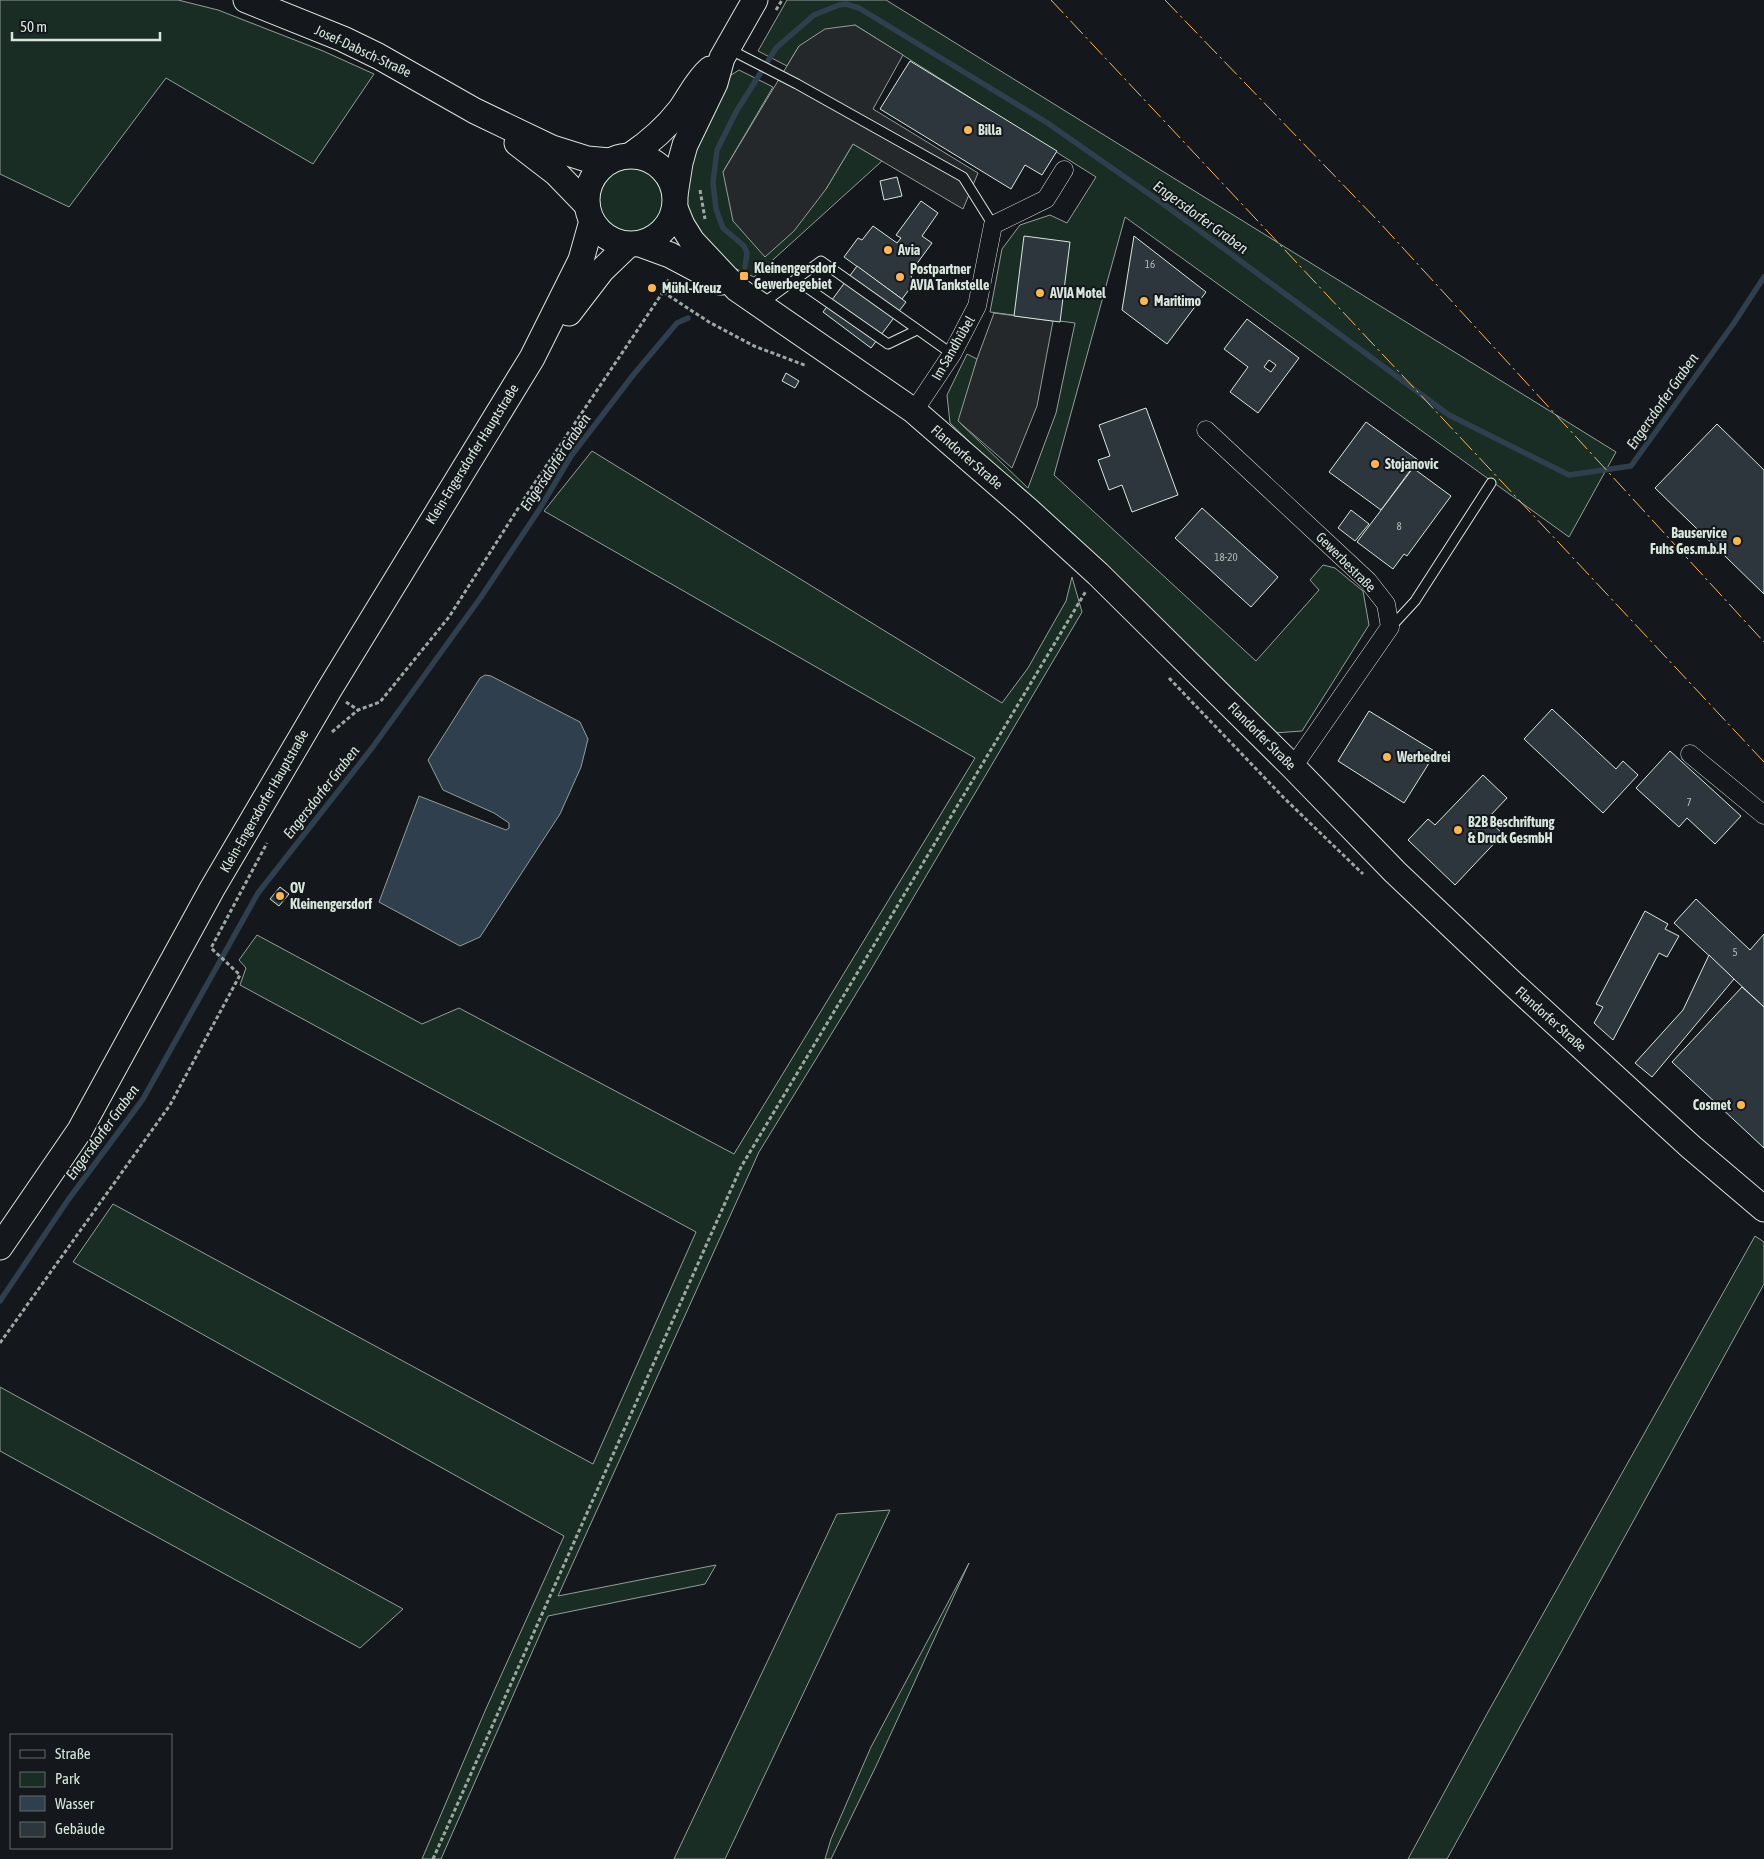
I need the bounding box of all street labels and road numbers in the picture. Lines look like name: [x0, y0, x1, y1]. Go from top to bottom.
street label: Josef-Dabsch-Straße: [312, 22, 414, 80]
street label: Im Sandhübel: [928, 313, 978, 383]
street label: Klein-Engersdorfer Hauptstraße: [422, 381, 522, 527]
street label: Flandorfer Straße: [928, 422, 1006, 492]
street label: Gewerbestraße: [1313, 529, 1379, 595]
street label: Flandorfer Straße: [1225, 699, 1299, 773]
street label: Klein-Engersdorfer Hauptstraße: [217, 727, 311, 875]
street label: Flandorfer Straße: [1512, 983, 1590, 1055]

